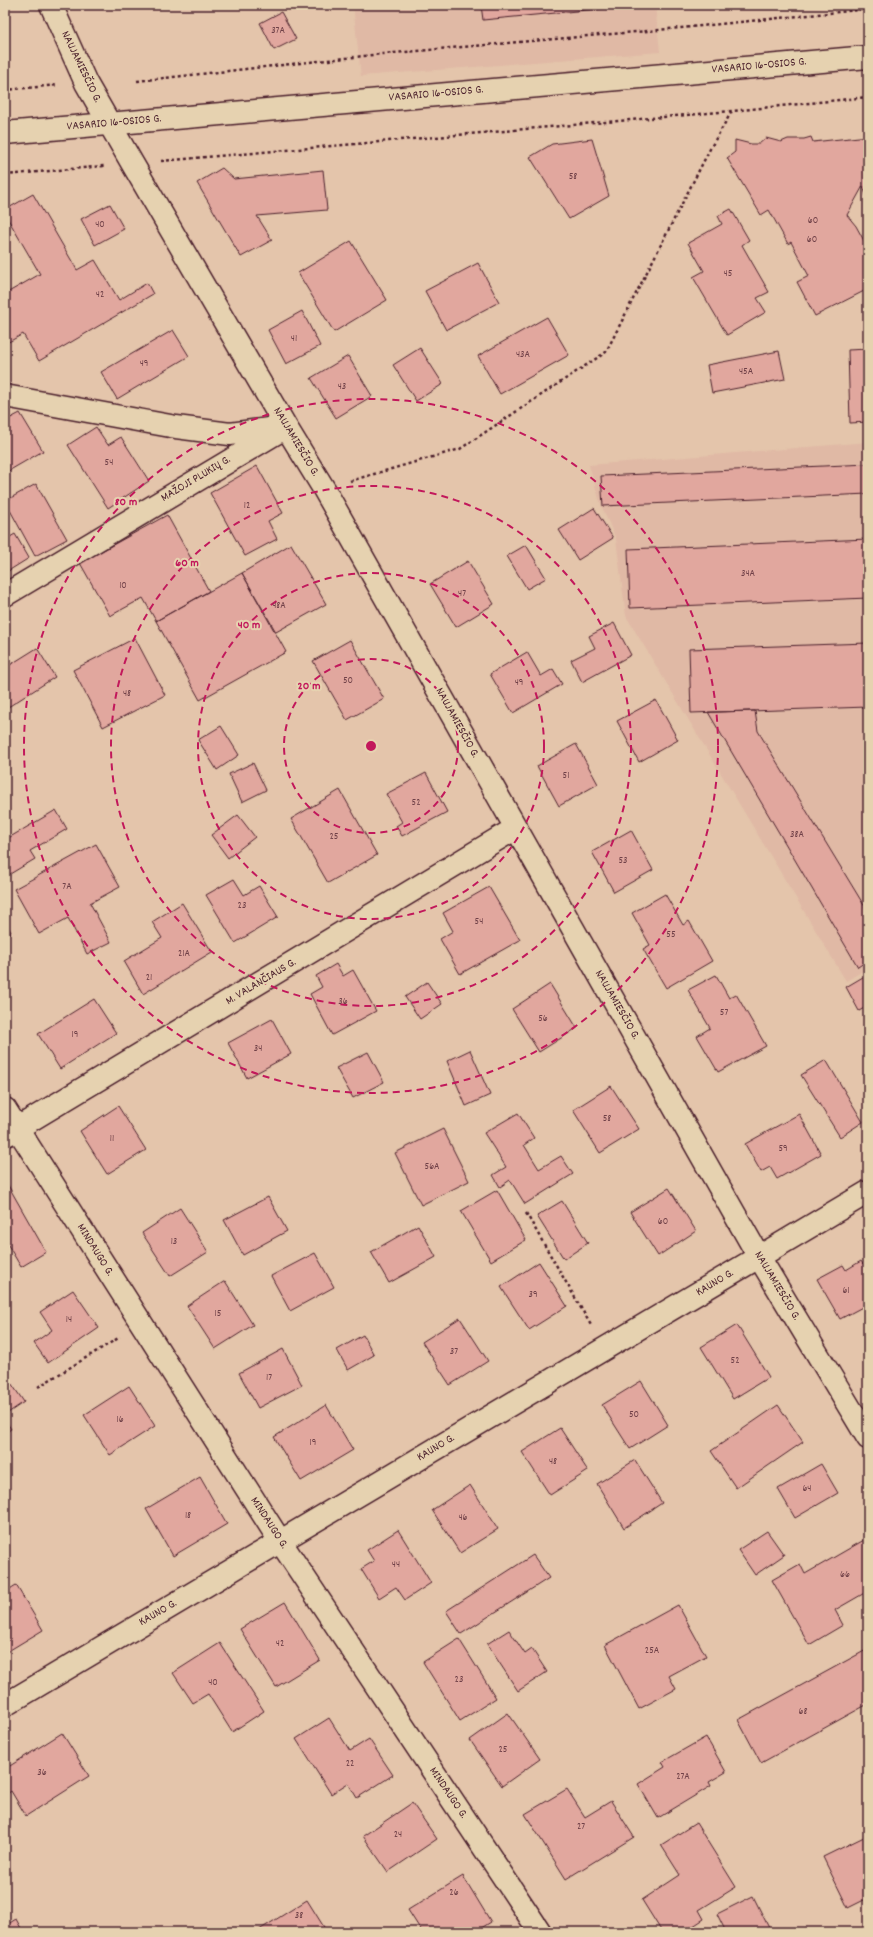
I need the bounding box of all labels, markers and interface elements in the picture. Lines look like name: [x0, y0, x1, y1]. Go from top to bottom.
house number: 37A: [271, 24, 285, 38]
street label: NAUJAMIESČIO G.: [56, 28, 106, 106]
street label: VASARIO 16-OSIOS G.: [711, 53, 807, 79]
street label: VASARIO 16-OSIOS G.: [388, 81, 484, 107]
street label: VASARIO 16-OSIOS G.: [66, 110, 162, 136]
house number: 58: [569, 170, 577, 184]
house number: 60: [808, 214, 818, 228]
house number: 40: [95, 218, 105, 232]
house number: 60: [807, 233, 817, 247]
house number: 45: [724, 267, 733, 281]
house number: 42: [96, 288, 104, 302]
house number: 41: [291, 332, 297, 346]
house number: 43A: [516, 348, 531, 362]
house number: 49: [140, 357, 148, 371]
house number: 45A: [739, 365, 754, 379]
house number: 43: [338, 380, 346, 394]
street label: NAUJAMIESČIO G.: [269, 404, 323, 480]
street label: MAŽOJI PLUKIŲ G.: [158, 451, 234, 507]
house number: 54: [105, 456, 113, 470]
text: 80 m: [115, 494, 137, 511]
house number: 12: [244, 499, 250, 513]
text: 60 m: [175, 555, 199, 572]
house number: 34A: [741, 567, 756, 581]
house number: 10: [119, 579, 127, 593]
house number: 47: [458, 587, 466, 601]
house number: 48A: [272, 599, 286, 613]
text: 40 m: [238, 617, 260, 634]
house number: 50: [343, 674, 353, 688]
house number: 49: [515, 676, 523, 690]
text: 20 m: [298, 678, 320, 695]
street label: NAUJAMIESČIO G.: [431, 685, 483, 761]
house number: 48: [123, 687, 131, 701]
centre of rings: [364, 739, 378, 753]
house number: 51: [563, 769, 569, 783]
house number: 52: [412, 796, 421, 810]
house number: 38A: [790, 828, 804, 842]
house number: 25: [330, 830, 339, 844]
house number: 53: [618, 854, 628, 868]
house number: 7A: [62, 880, 72, 894]
house number: 23: [238, 899, 246, 913]
house number: 54: [475, 915, 483, 929]
house number: 55: [666, 928, 676, 942]
house number: 21A: [178, 947, 191, 961]
street label: M. VALANČIAUS G.: [223, 954, 299, 1010]
street label: NAUJAMIESČIO G.: [590, 967, 644, 1043]
house number: 21: [146, 971, 152, 985]
house number: 36: [338, 995, 348, 1009]
house number: 57: [720, 1006, 728, 1020]
house number: 56: [538, 1012, 548, 1026]
house number: 19: [72, 1028, 78, 1042]
house number: 34: [254, 1042, 262, 1056]
house number: 58: [603, 1112, 611, 1126]
house number: 11: [110, 1132, 114, 1146]
house number: 59: [778, 1142, 788, 1156]
house number: 56A: [425, 1160, 440, 1174]
house number: 60: [658, 1215, 668, 1229]
street label: MINDAUGO G.: [72, 1220, 118, 1280]
house number: 13: [171, 1235, 177, 1249]
street label: NAUJAMIESČIO G.: [750, 1248, 804, 1324]
street label: KAUNO G.: [693, 1265, 737, 1301]
house number: 61: [842, 1284, 850, 1298]
house number: 39: [528, 1288, 538, 1302]
house number: 15: [215, 1307, 222, 1321]
house number: 14: [66, 1313, 72, 1327]
house number: 37: [450, 1345, 458, 1359]
house number: 52: [731, 1354, 740, 1368]
house number: 17: [266, 1371, 272, 1385]
house number: 50: [629, 1408, 639, 1422]
house number: 16: [116, 1413, 124, 1427]
street label: KAUNO G.: [414, 1430, 458, 1466]
house number: 19: [310, 1436, 316, 1450]
house number: 48: [549, 1455, 557, 1469]
house number: 64: [802, 1482, 812, 1496]
street label: MINDAUGO G.: [246, 1494, 292, 1552]
house number: 18: [185, 1509, 191, 1523]
house number: 46: [458, 1511, 468, 1525]
house number: 44: [392, 1558, 400, 1572]
house number: 66: [840, 1568, 850, 1582]
street label: KAUNO G.: [136, 1595, 180, 1631]
house number: 42: [276, 1637, 284, 1651]
house number: 25A: [645, 1644, 660, 1658]
house number: 23: [455, 1673, 463, 1687]
house number: 40: [208, 1676, 218, 1690]
house number: 68: [799, 1705, 807, 1719]
house number: 25: [499, 1743, 508, 1757]
house number: 22: [346, 1757, 354, 1771]
street label: MINDAUGO G.: [424, 1764, 472, 1822]
house number: 36: [37, 1766, 47, 1780]
house number: 27A: [676, 1770, 690, 1784]
house number: 27: [577, 1820, 585, 1834]
house number: 24: [394, 1828, 402, 1842]
house number: 26: [449, 1886, 459, 1900]
house number: 38: [295, 1909, 303, 1923]

